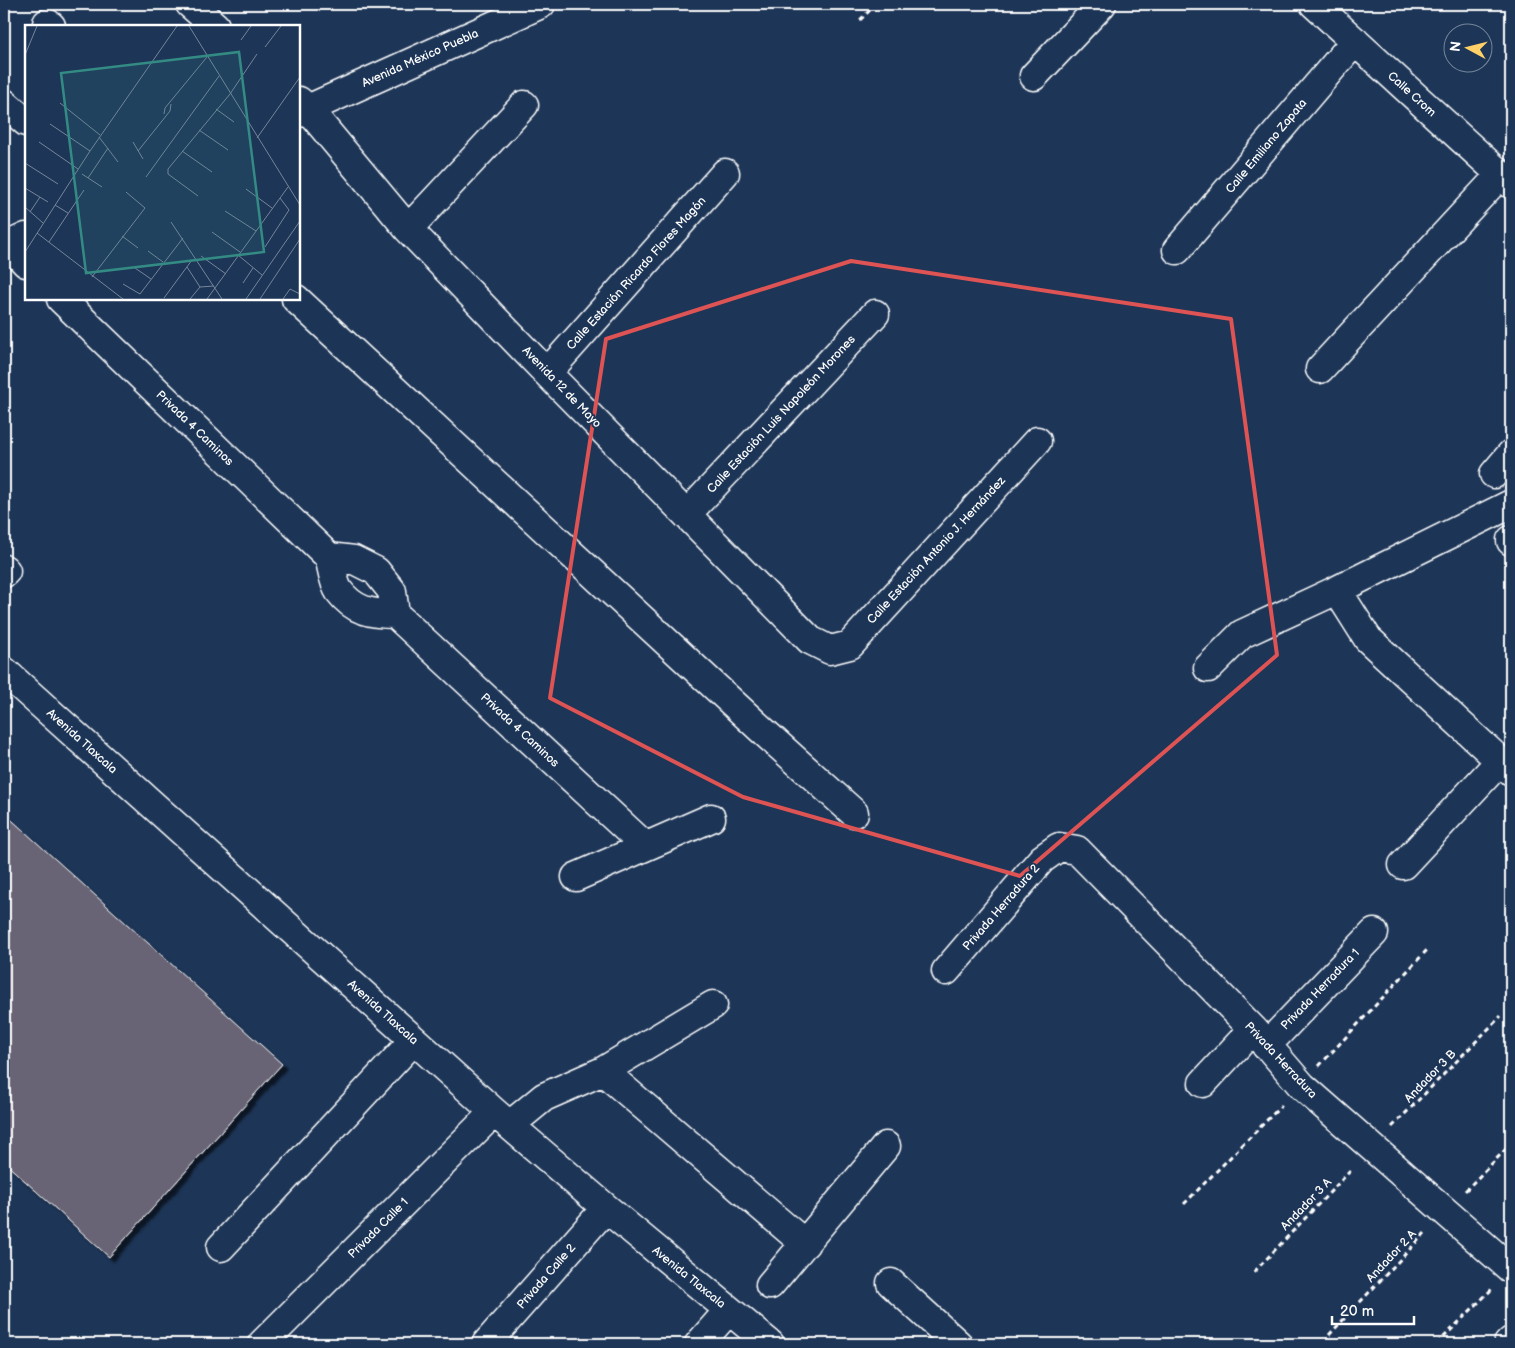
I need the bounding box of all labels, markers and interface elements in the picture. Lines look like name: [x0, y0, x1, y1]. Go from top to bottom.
north arrow: [1442, 22, 1492, 72]
inset map: [25, 25, 300, 300]
street label: Avenida México Puebla: [360, 26, 481, 91]
text: N: [1447, 40, 1465, 53]
street label: Calle Crom: [1384, 69, 1439, 120]
street label: Calle Emiliano Zapata: [1222, 96, 1310, 197]
street label: Calle Estación Ricardo Flores Magón: [563, 193, 709, 353]
street label: Calle Estación Luis Napoleón Morones: [704, 332, 859, 496]
street label: Avenida 12 de Mayo: [519, 343, 605, 431]
street label: Privada 4 Caminos: [153, 388, 236, 469]
street label: Calle Estación Antonio J. Hernández: [864, 473, 1009, 627]
street label: Privada 4 Caminos: [477, 690, 562, 771]
street label: Avenida Tlaxcala: [43, 706, 120, 777]
street label: Privada Herradura 2: [960, 861, 1043, 954]
street label: Privada Herradura 1: [1278, 946, 1363, 1033]
street label: Avenida Tlaxcala: [344, 977, 421, 1048]
street label: Privada Herradura: [1241, 1019, 1320, 1102]
street label: Andador 3 B: [1401, 1047, 1459, 1106]
street label: Andador 3 A: [1278, 1175, 1335, 1234]
street label: Privada Calle 1: [345, 1195, 412, 1262]
street label: Andador 2 A: [1363, 1226, 1420, 1286]
street label: Privada Calle 2: [514, 1241, 579, 1312]
street label: Avenida Tlaxcala: [649, 1243, 729, 1312]
scale bar: [1332, 1293, 1415, 1325]
text: 20 m: [1340, 1302, 1374, 1321]

